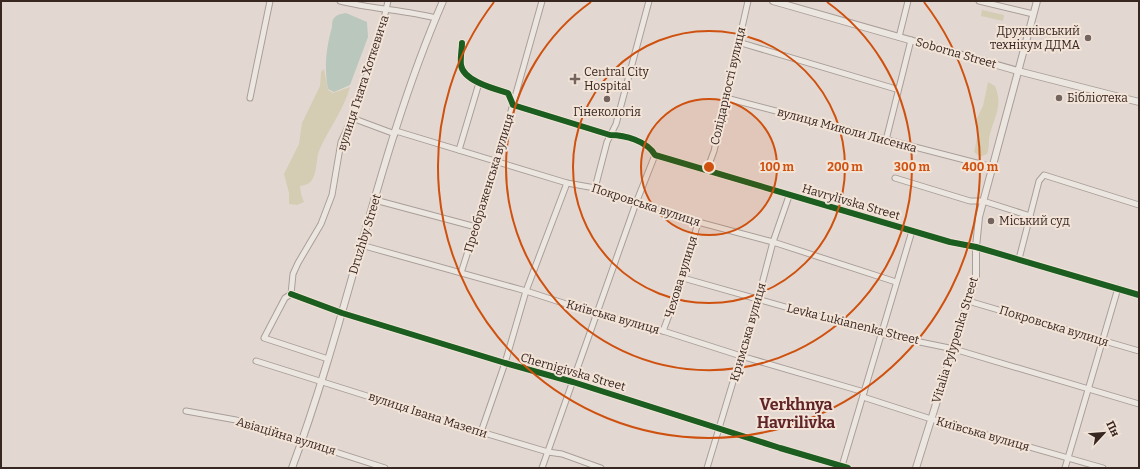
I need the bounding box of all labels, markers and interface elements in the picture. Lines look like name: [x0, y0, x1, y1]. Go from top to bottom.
street label: вулиця Гната Хоткевича: [334, 13, 392, 153]
place label: Дружківський технікум ДДМА: [990, 24, 1080, 52]
street label: Солідарності вулиця: [708, 25, 748, 146]
marker: Дружківський технікум ДДМА: [1083, 33, 1093, 43]
street label: Soborna Street: [914, 35, 999, 71]
place label: Central City Hospital: [584, 65, 649, 93]
marker: Central City Hospital: [569, 73, 581, 85]
place label: Бібліотека: [1067, 91, 1128, 105]
marker: Бібліотека: [1054, 93, 1064, 103]
marker: Гінекологія: [602, 94, 612, 104]
place label: Гінекологія: [573, 105, 641, 119]
street label: вулиця Миколи Лисенка: [776, 105, 919, 156]
street label: Преображенська вулиця: [461, 111, 517, 254]
centre of rings: [702, 160, 716, 174]
text: 100 m: [760, 160, 795, 174]
text: 200 m: [827, 160, 863, 174]
text: 300 m: [894, 160, 930, 174]
text: 400 m: [962, 160, 999, 174]
street label: Покровська вулиця: [590, 181, 702, 229]
street label: Havrylivska Street: [800, 181, 902, 223]
street label: Druzhby Street: [346, 191, 384, 276]
place label: Міський суд: [999, 214, 1070, 228]
marker: Міський суд: [986, 216, 996, 226]
street label: Чехова вулиця: [662, 234, 700, 320]
street label: Vitalia Pylypenka Street: [929, 274, 981, 405]
street label: Кримська вулиця: [727, 281, 769, 383]
street label: Київська вулиця: [565, 297, 662, 337]
street label: Levka Lukianenka Street: [785, 301, 921, 347]
street label: Покровська вулиця: [998, 303, 1111, 349]
street label: Chernigivska Street: [519, 350, 628, 394]
street label: вулиця Івана Мазепи: [367, 389, 489, 441]
district label: Verkhnya Havrilivka: [757, 395, 835, 432]
north arrow: [1084, 413, 1124, 453]
street label: Авіаційна вулиця: [235, 414, 338, 458]
street label: Київська вулиця: [935, 414, 1032, 454]
text: Пн: [1103, 419, 1122, 439]

